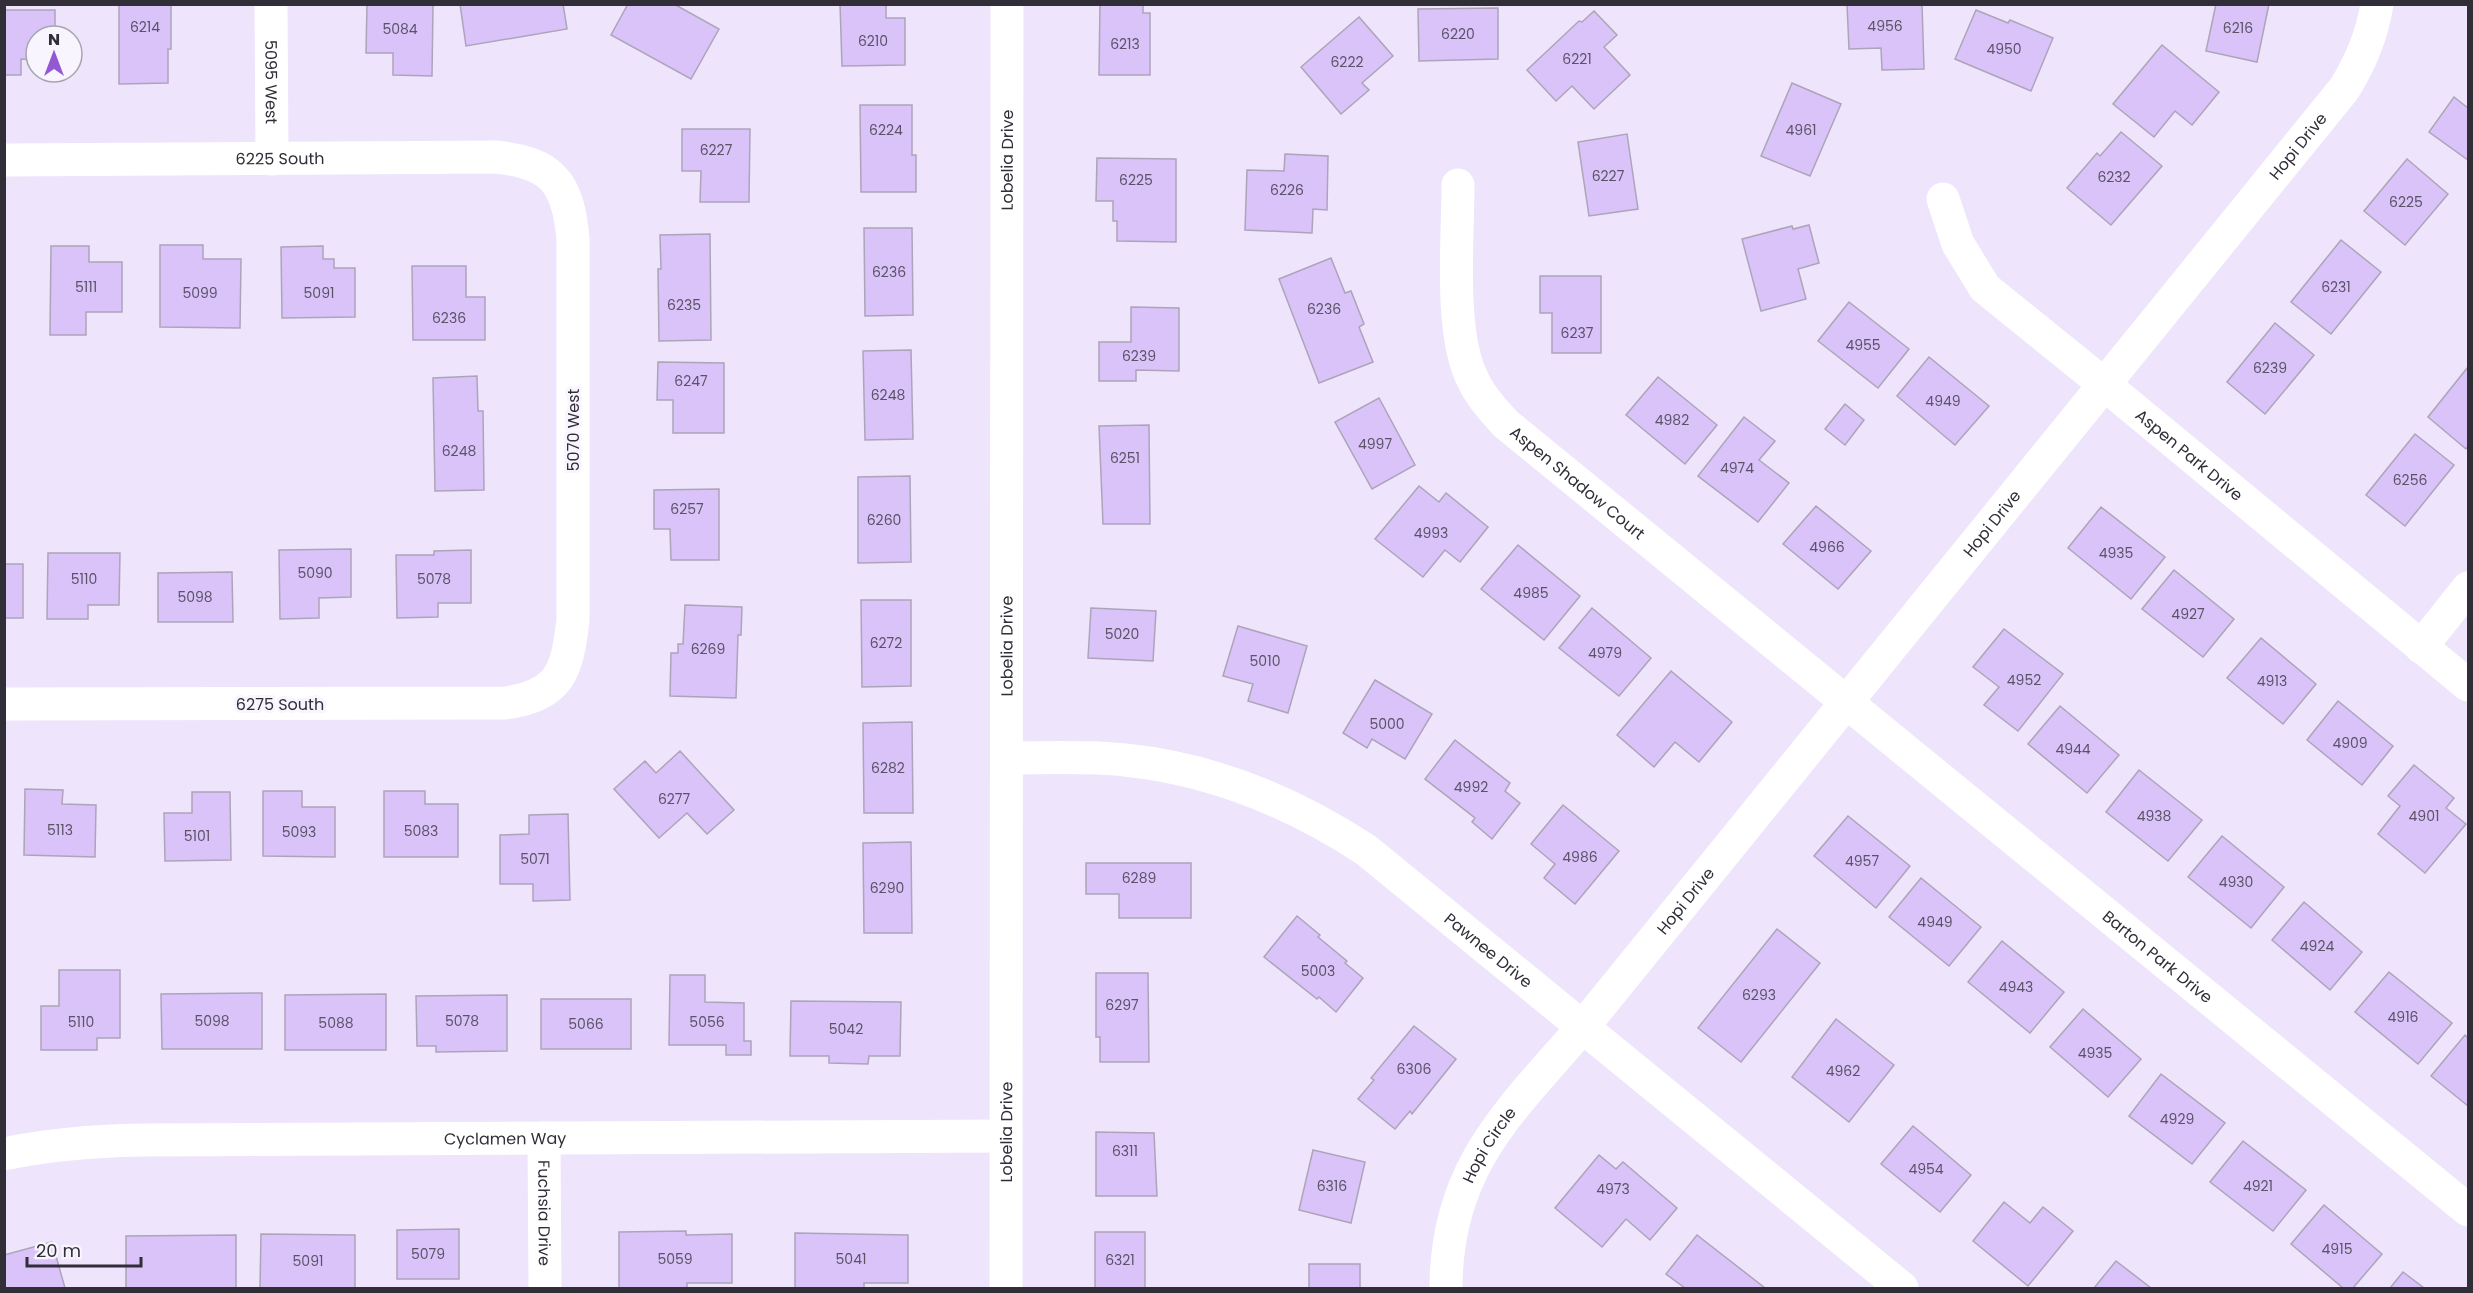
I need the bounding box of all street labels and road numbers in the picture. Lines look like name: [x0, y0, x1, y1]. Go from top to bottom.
street label: 5095 West: [259, 40, 283, 124]
street label: Hopi Drive: [2264, 108, 2333, 185]
street label: Lobelia Drive: [996, 109, 1019, 211]
street label: 6225 South: [235, 147, 325, 171]
street label: 5070 West: [562, 388, 585, 471]
street label: Aspen Park Drive: [2131, 404, 2248, 507]
street label: Aspen Shadow Court: [1505, 421, 1650, 545]
street label: Hopi Drive: [1958, 485, 2026, 562]
street label: Lobelia Drive: [995, 595, 1019, 697]
street label: 6275 South: [236, 693, 324, 716]
street label: Hopi Drive: [1651, 862, 1720, 939]
street label: Barton Park Drive: [2098, 905, 2217, 1009]
street label: Pawnee Drive: [1439, 907, 1537, 994]
street label: Lobelia Drive: [995, 1081, 1018, 1183]
street label: Hopi Circle: [1457, 1102, 1522, 1187]
street label: Cyclamen Way: [444, 1127, 566, 1151]
street label: Fuchsia Drive: [532, 1160, 556, 1266]

